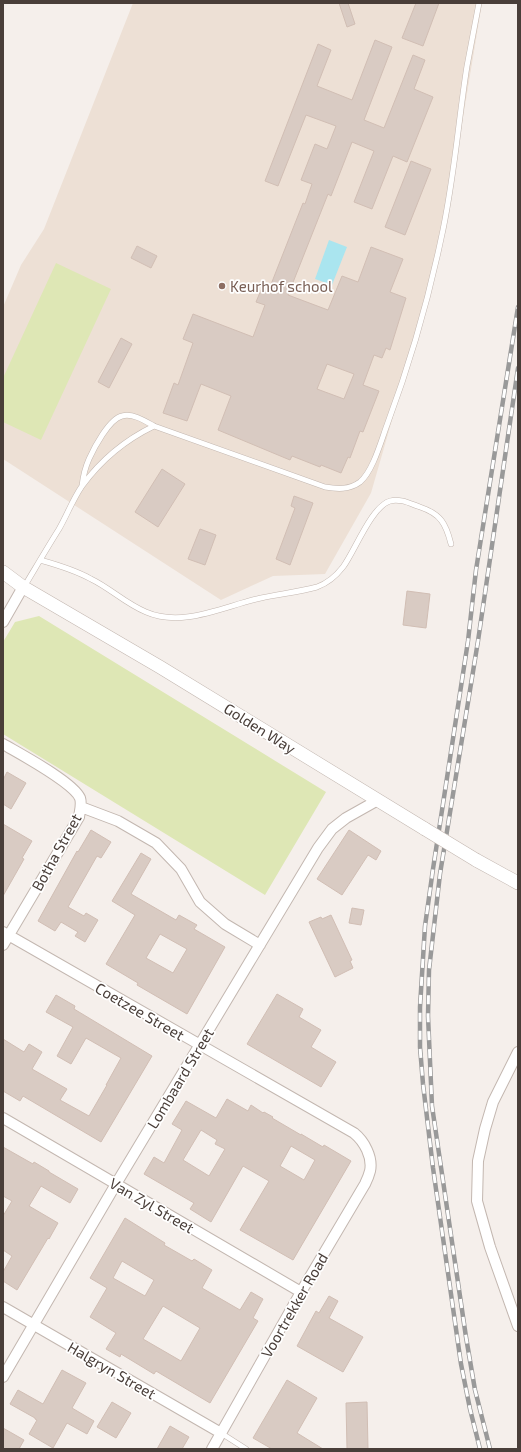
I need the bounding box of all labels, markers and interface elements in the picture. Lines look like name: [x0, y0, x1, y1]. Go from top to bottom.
place label: Keurhof school: [230, 277, 333, 295]
marker: Keurhof school: [217, 281, 227, 291]
street label: Golden Way: [221, 699, 299, 757]
street label: Botha Street: [27, 810, 85, 894]
street label: Coetzee Street: [92, 978, 188, 1044]
street label: Lombaard Street: [143, 1024, 217, 1131]
street label: Van Zyl Street: [107, 1174, 198, 1237]
street label: Voortrekker Road: [257, 1249, 331, 1361]
street label: Halgryn Street: [65, 1338, 160, 1403]

